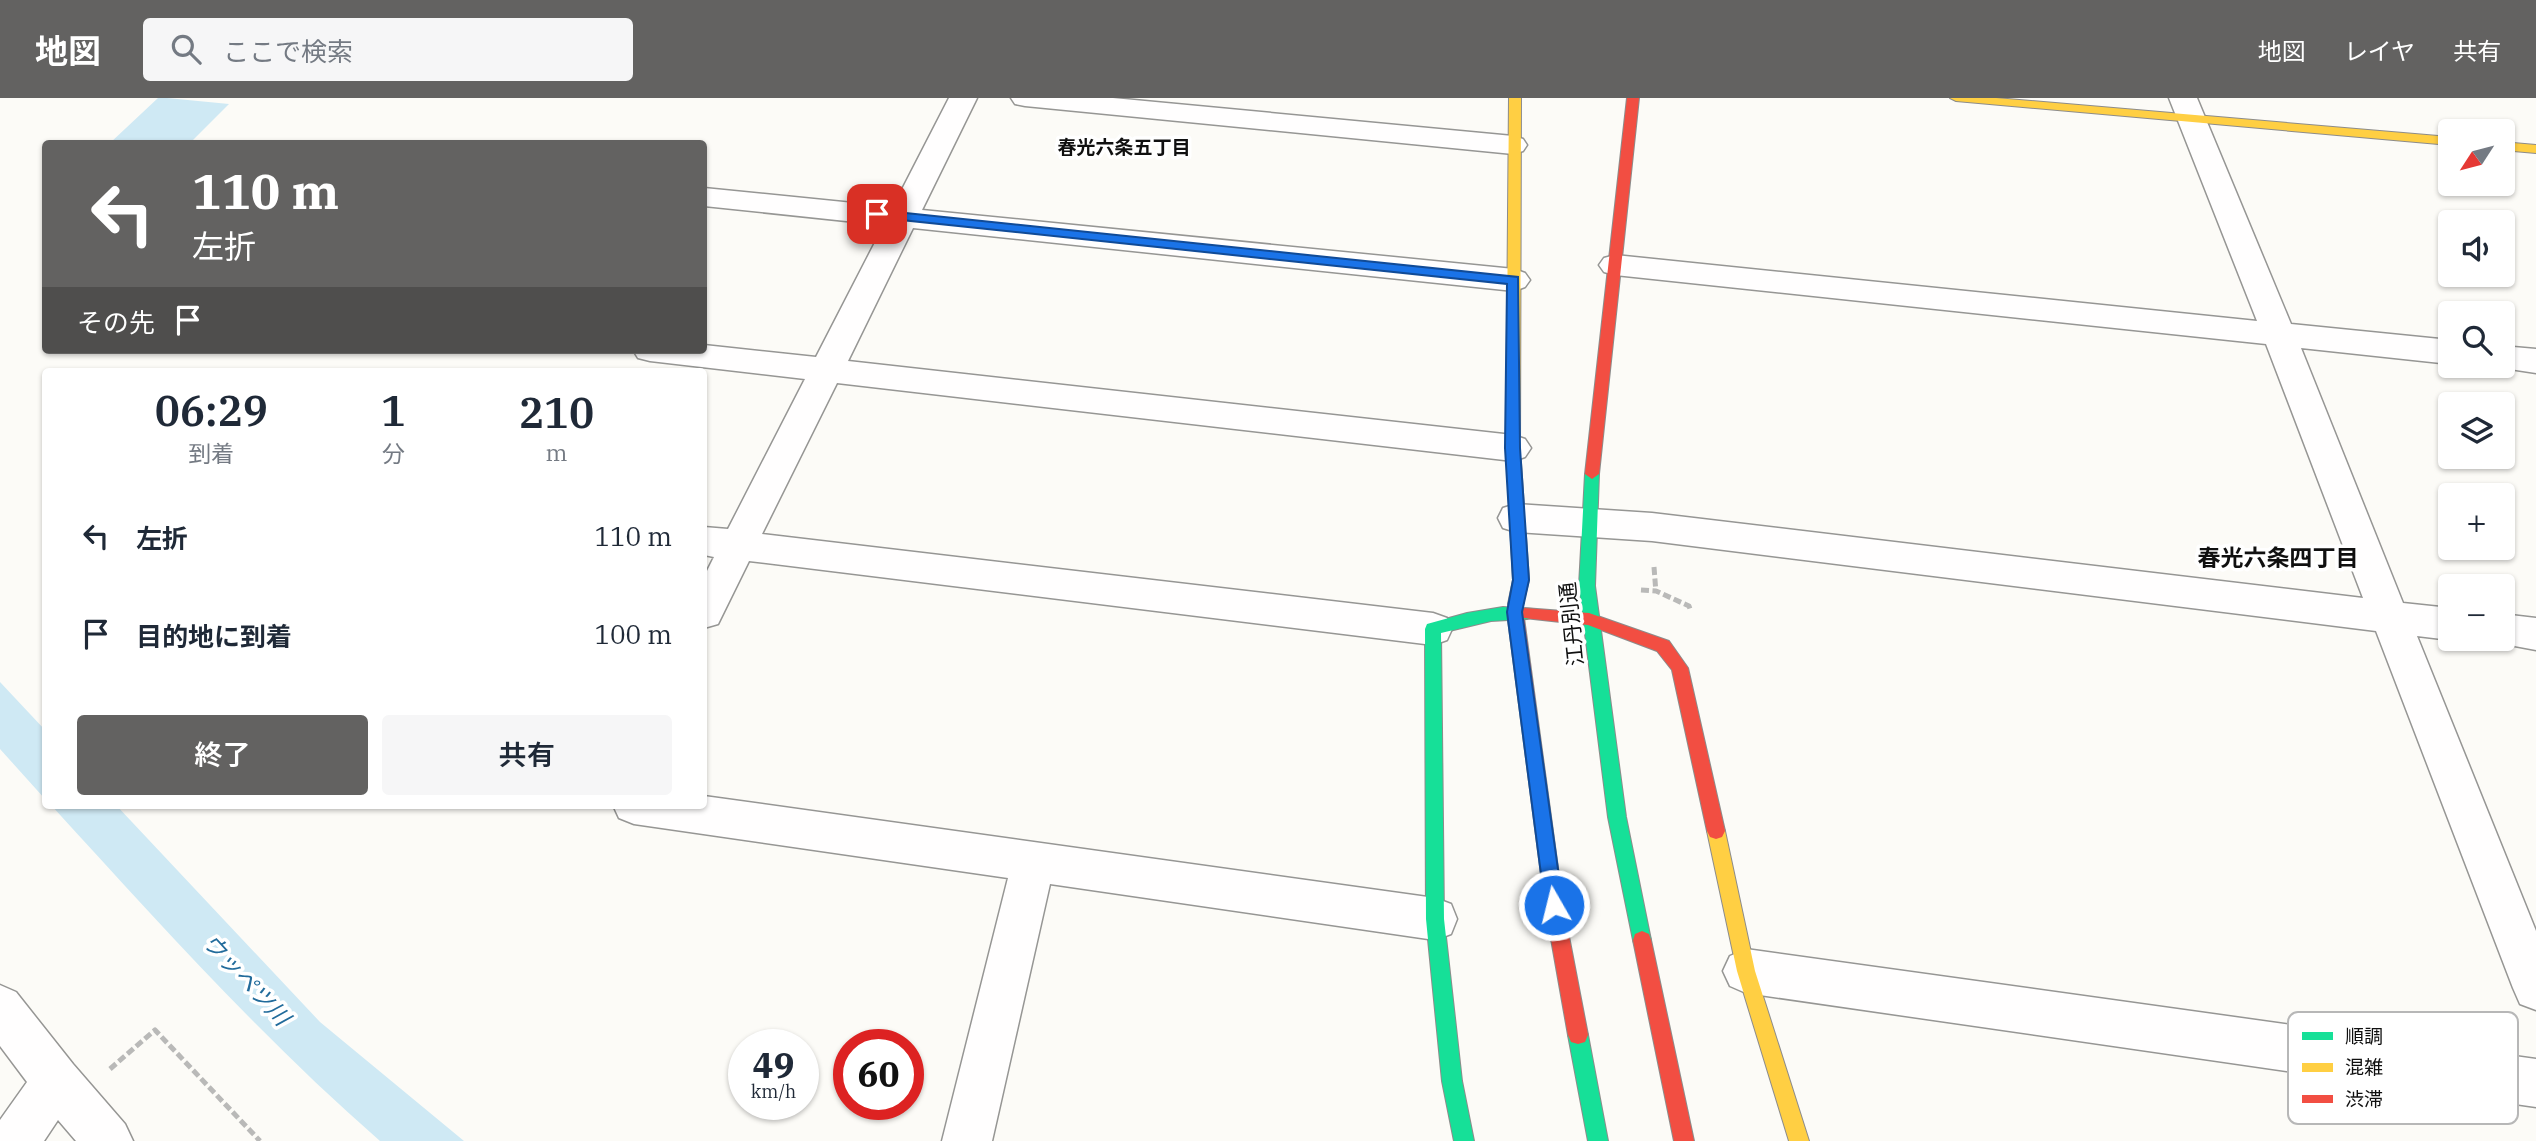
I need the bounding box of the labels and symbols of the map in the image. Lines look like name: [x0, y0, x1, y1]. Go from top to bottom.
north arrow: [2438, 119, 2515, 196]
district label: 春光六条五丁目: [1057, 135, 1191, 159]
pin: [847, 184, 907, 244]
district label: 春光六条四丁目: [2198, 542, 2359, 572]
street label: 江丹別通: [1553, 581, 1589, 667]
position arrow: [1517, 868, 1591, 942]
water label: ウッペツ川: [197, 927, 299, 1033]
legend: [2288, 1012, 2518, 1124]
text: 順調: [2345, 1024, 2383, 1048]
speed limit sign: 60: [833, 1029, 924, 1120]
text: 混雑: [2345, 1055, 2383, 1079]
text: 渋滞: [2345, 1087, 2383, 1111]

